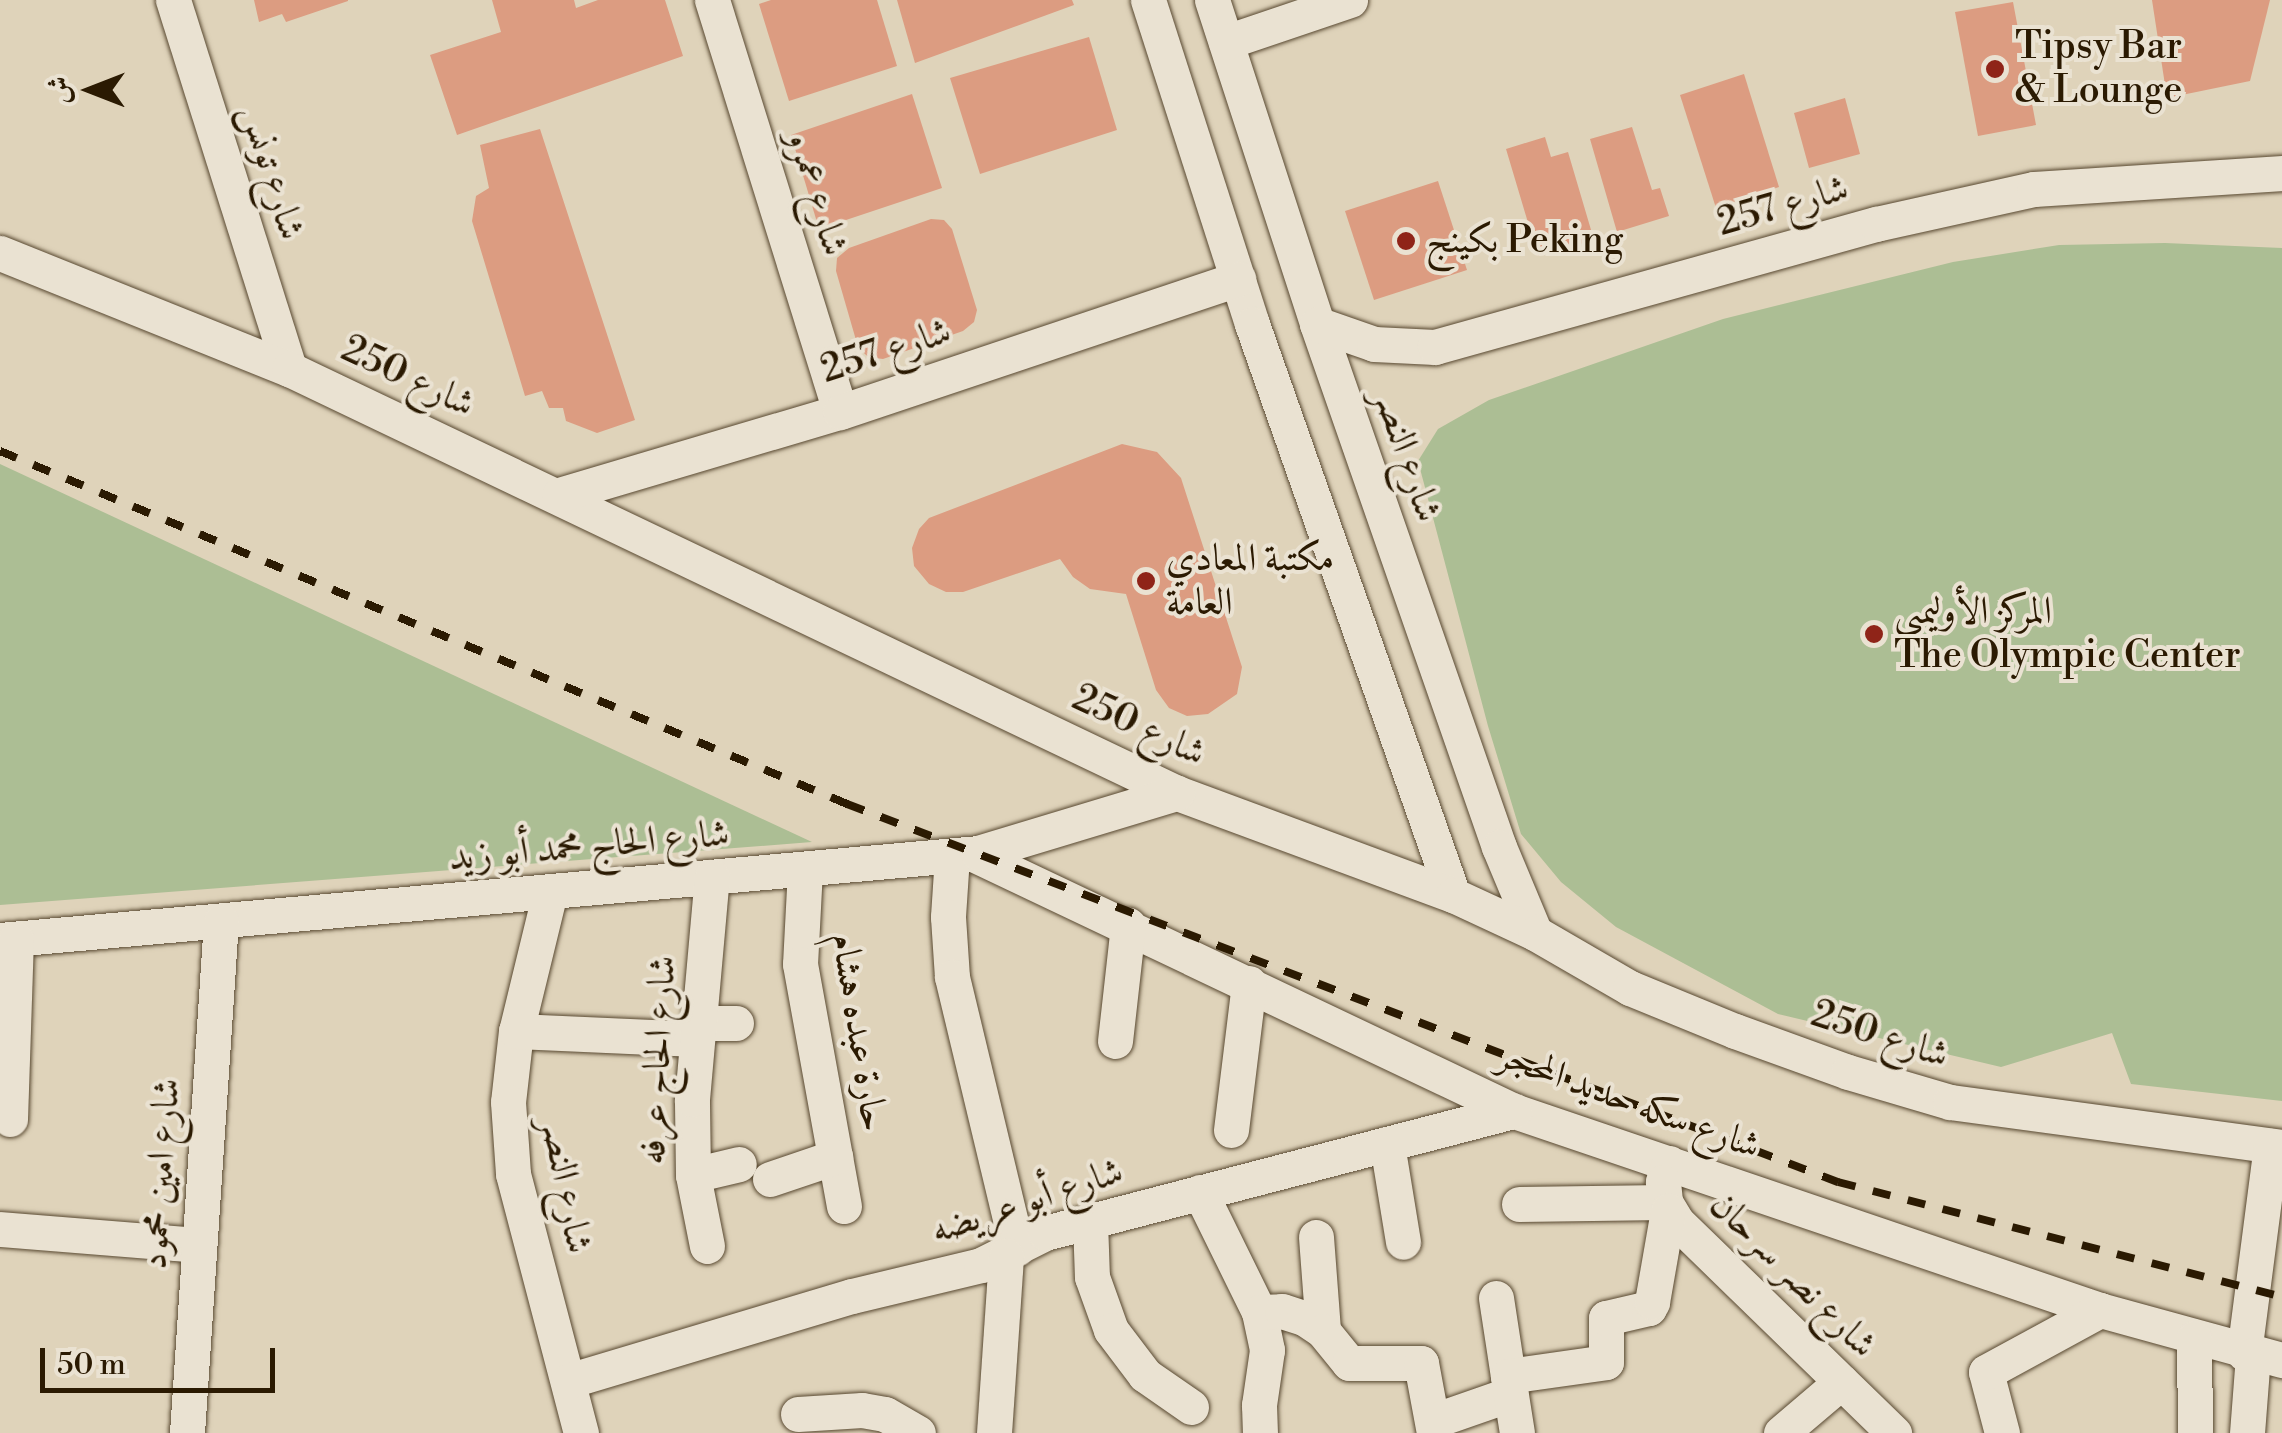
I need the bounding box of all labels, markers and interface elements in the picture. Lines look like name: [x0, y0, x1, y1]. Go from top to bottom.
place label: Tipsy Bar & Lounge: [2015, 24, 2182, 113]
north arrow: [40, 40, 140, 140]
marker: Tipsy Bar & Lounge: [1984, 58, 2006, 80]
text: ش: [42, 76, 77, 104]
street label: شارع تونس: [230, 99, 314, 245]
street label: شارع عمرو: [776, 125, 858, 261]
street label: شارع 257: [1712, 166, 1854, 246]
place label: بكينج Peking: [1426, 218, 1624, 264]
marker: بكينج Peking: [1395, 230, 1417, 252]
street label: شارع 257: [815, 309, 957, 393]
street label: شارع 250: [334, 326, 482, 428]
street label: شارع النصر: [1363, 382, 1451, 528]
place label: مكتبة المعادي العامة: [1166, 536, 1334, 626]
marker: مكتبة المعادي العامة: [1135, 570, 1157, 592]
place label: المركز الأوليمبى The Olympic Center: [1894, 589, 2241, 678]
marker: المركز الأوليمبى The Olympic Center: [1863, 623, 1885, 645]
street label: شارع 250: [1065, 675, 1213, 777]
street label: شارع الحاج محمد أبو زيد: [447, 811, 731, 881]
street label: حارة عبده هشام: [821, 929, 897, 1135]
street label: شارع الحاج عرفه: [630, 954, 686, 1166]
street label: شارع 250: [1806, 991, 1954, 1079]
street label: شارع سكه حديد المحجر: [1492, 1032, 1766, 1170]
street label: شارع امين محمود: [132, 1077, 190, 1271]
street label: شارع النصر: [530, 1113, 602, 1257]
street label: شارع أبو عريضه: [925, 1149, 1129, 1253]
street label: شارع نصر سرحان: [1700, 1182, 1886, 1368]
scale bar: [45, 1328, 280, 1390]
text: 50 m: [57, 1346, 126, 1384]

